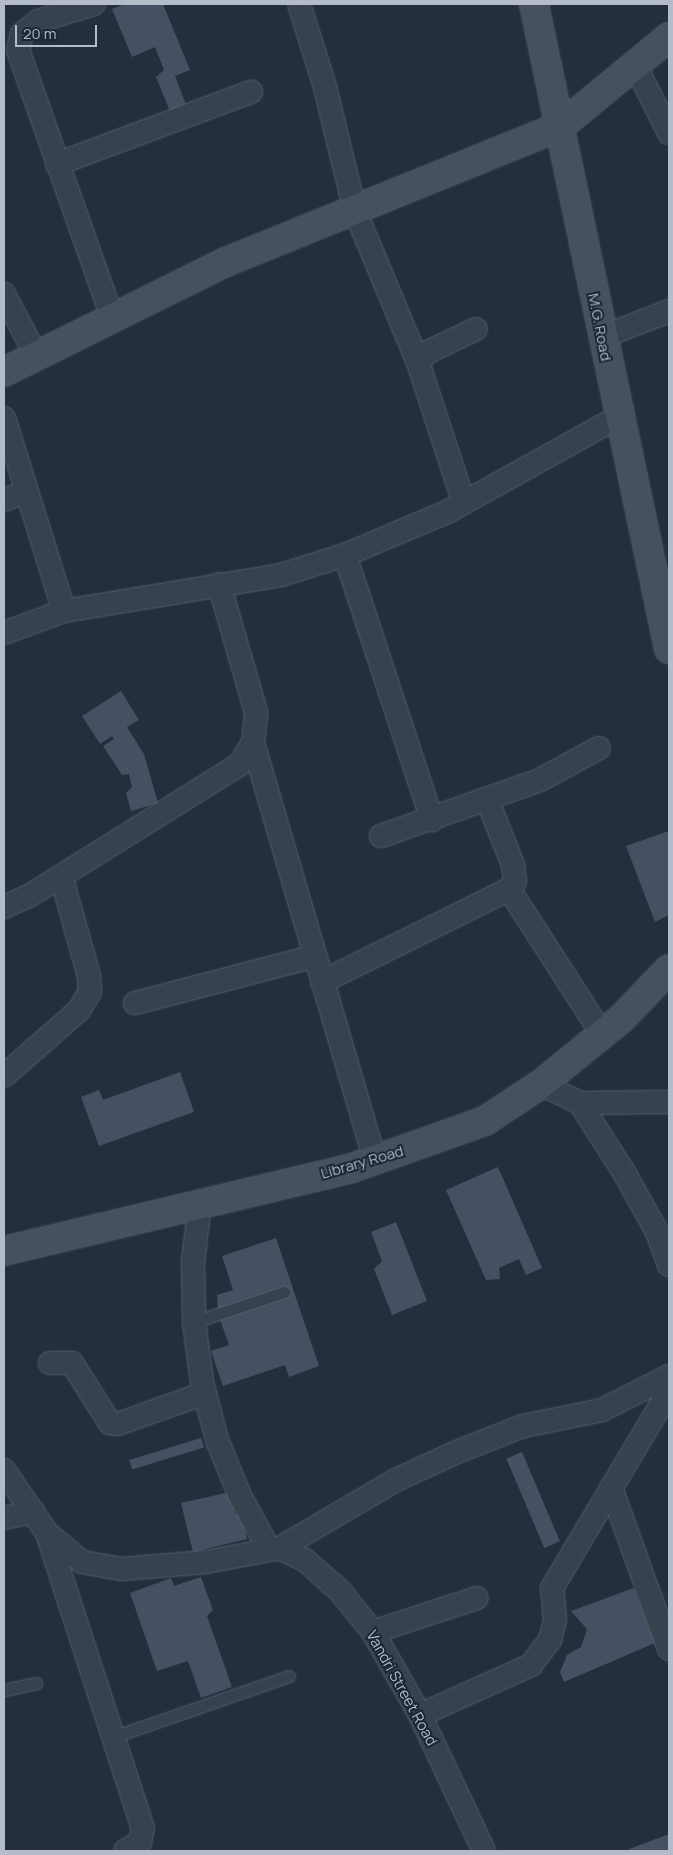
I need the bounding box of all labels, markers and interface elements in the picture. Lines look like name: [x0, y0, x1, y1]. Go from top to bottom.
scale bar: [18, 15, 100, 47]
text: 20 m: [23, 23, 56, 44]
street label: M.G. Road: [585, 292, 615, 362]
street label: Library Road: [319, 1142, 405, 1182]
street label: Vandri Street Road: [363, 1627, 441, 1749]

